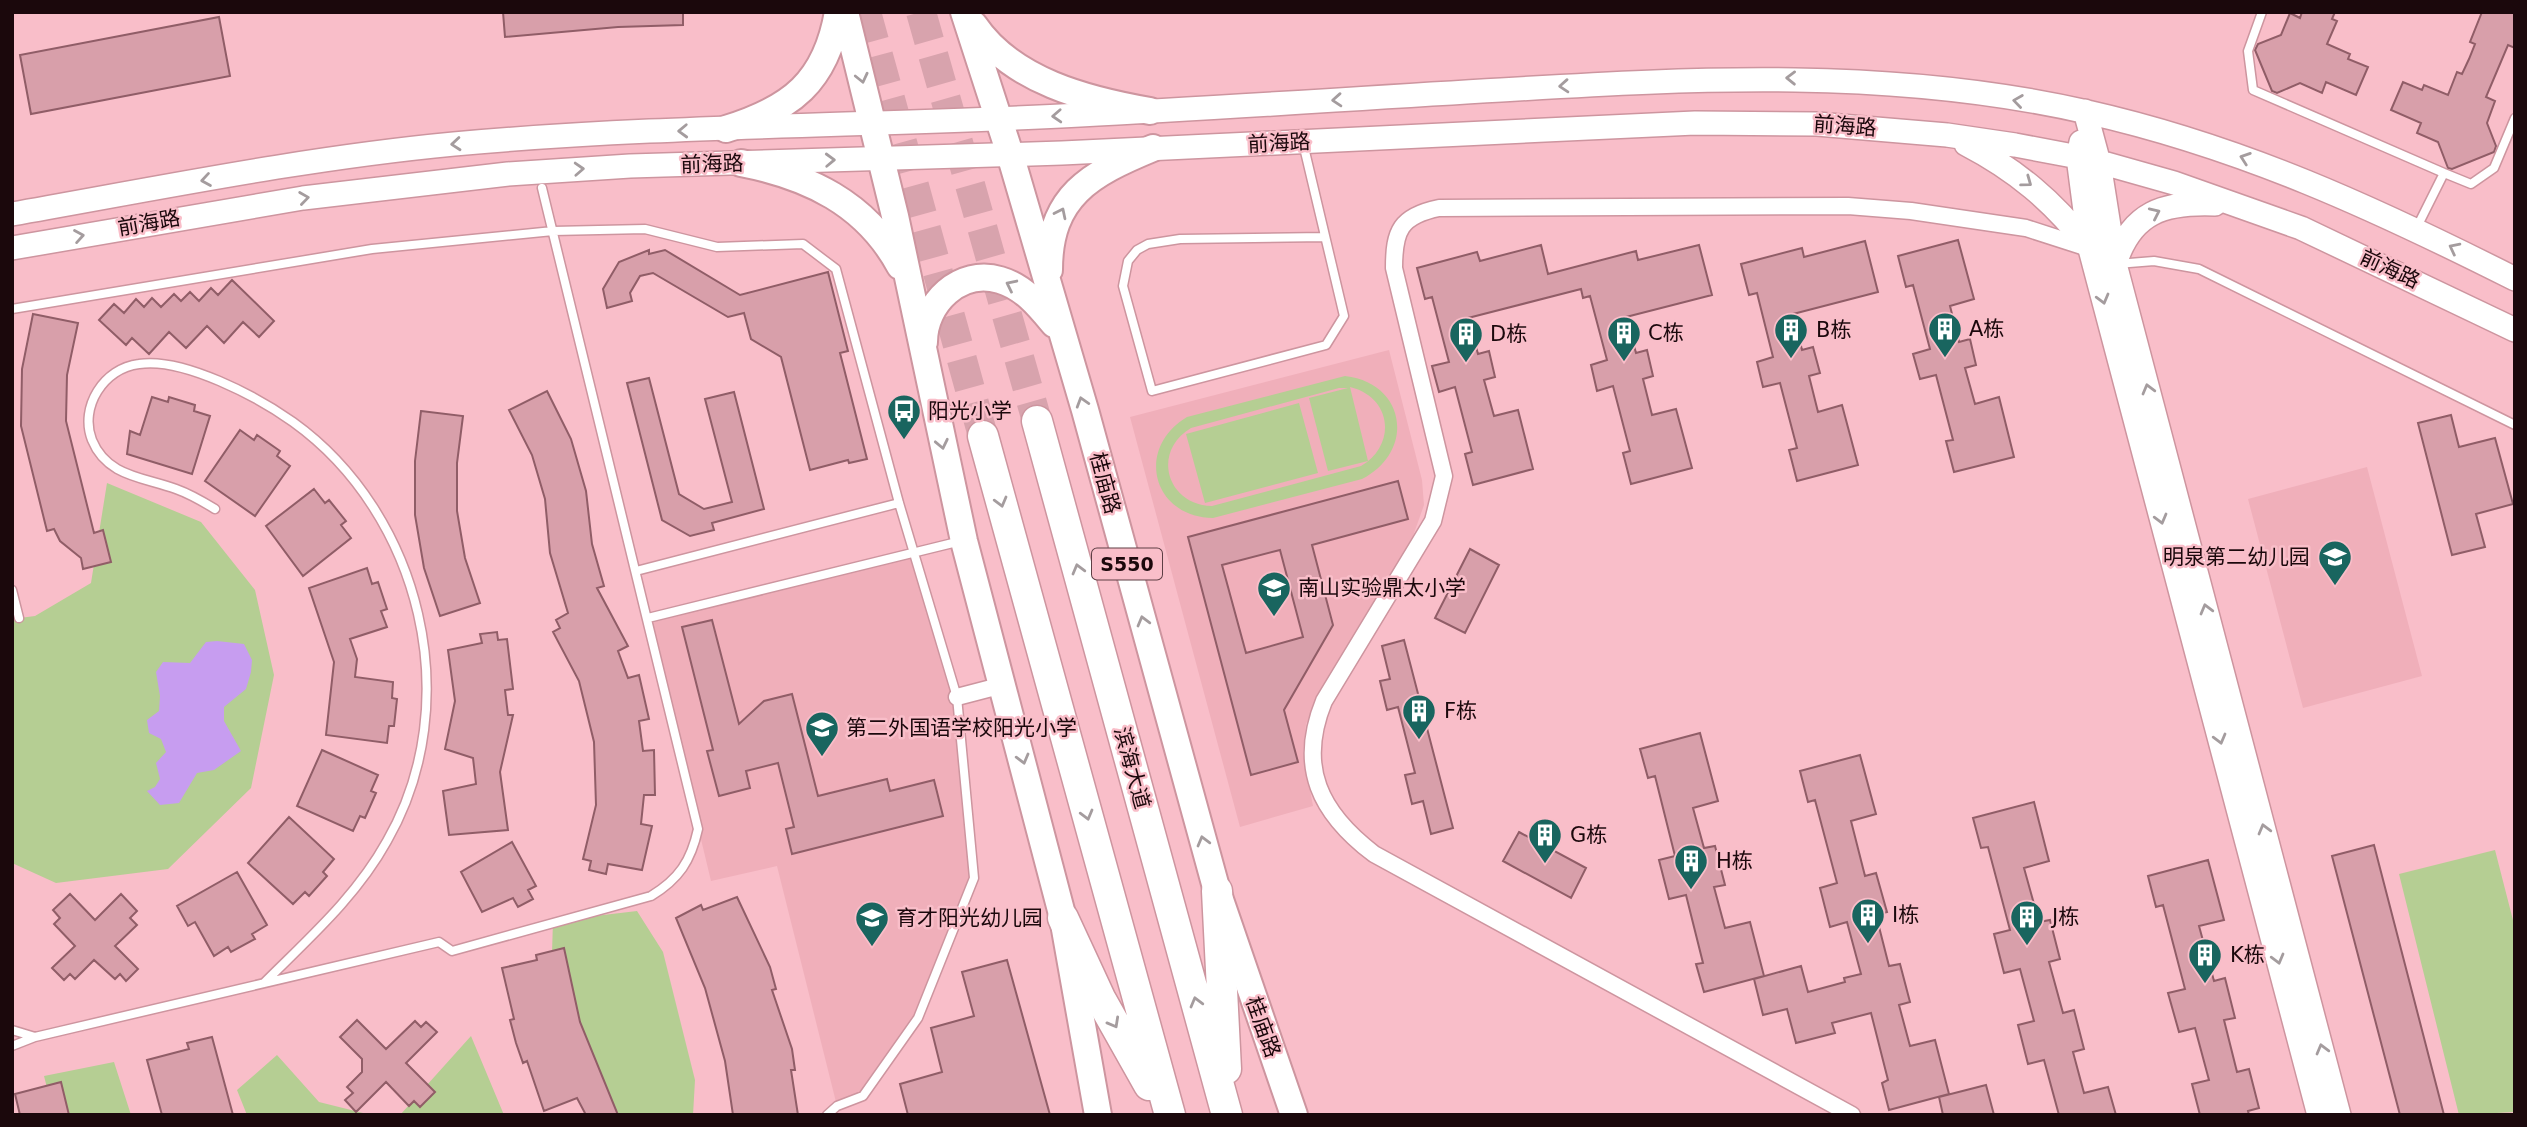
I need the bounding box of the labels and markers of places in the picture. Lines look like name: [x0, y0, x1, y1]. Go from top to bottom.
building icon: A栋: [1926, 310, 1964, 359]
building icon: B栋: [1772, 311, 1810, 360]
building icon: C栋: [1605, 314, 1643, 363]
building icon: D栋: [1447, 315, 1485, 364]
place label: A栋: [1969, 317, 2004, 341]
place label: B栋: [1816, 318, 1851, 342]
place label: C栋: [1648, 321, 1684, 345]
place label: D栋: [1490, 322, 1527, 346]
bus stop icon: 阳光小学: [885, 392, 923, 441]
place label: 阳光小学: [928, 399, 1012, 423]
school or university icon: 明泉第二幼儿园: [2316, 538, 2354, 587]
place label: 明泉第二幼儿园: [2163, 545, 2310, 569]
school or university icon: 南山实验鼎太小学: [1255, 569, 1293, 618]
place label: 南山实验鼎太小学: [1298, 576, 1466, 600]
building icon: F栋: [1400, 692, 1438, 741]
place label: F栋: [1444, 699, 1477, 723]
school or university icon: 第二外国语学校阳光小学: [803, 709, 841, 758]
place label: 第二外国语学校阳光小学: [846, 716, 1077, 740]
building icon: G栋: [1526, 816, 1564, 865]
place label: G栋: [1570, 823, 1607, 847]
building icon: H栋: [1672, 842, 1710, 891]
place label: H栋: [1716, 849, 1753, 873]
building icon: I栋: [1849, 896, 1887, 945]
building icon: J栋: [2008, 898, 2046, 947]
school or university icon: 育才阳光幼儿园: [853, 899, 891, 948]
place label: I栋: [1892, 903, 1919, 927]
place label: J栋: [2050, 905, 2079, 929]
place label: 育才阳光幼儿园: [896, 906, 1043, 930]
building icon: K栋: [2186, 936, 2224, 985]
place label: K栋: [2230, 943, 2265, 967]

